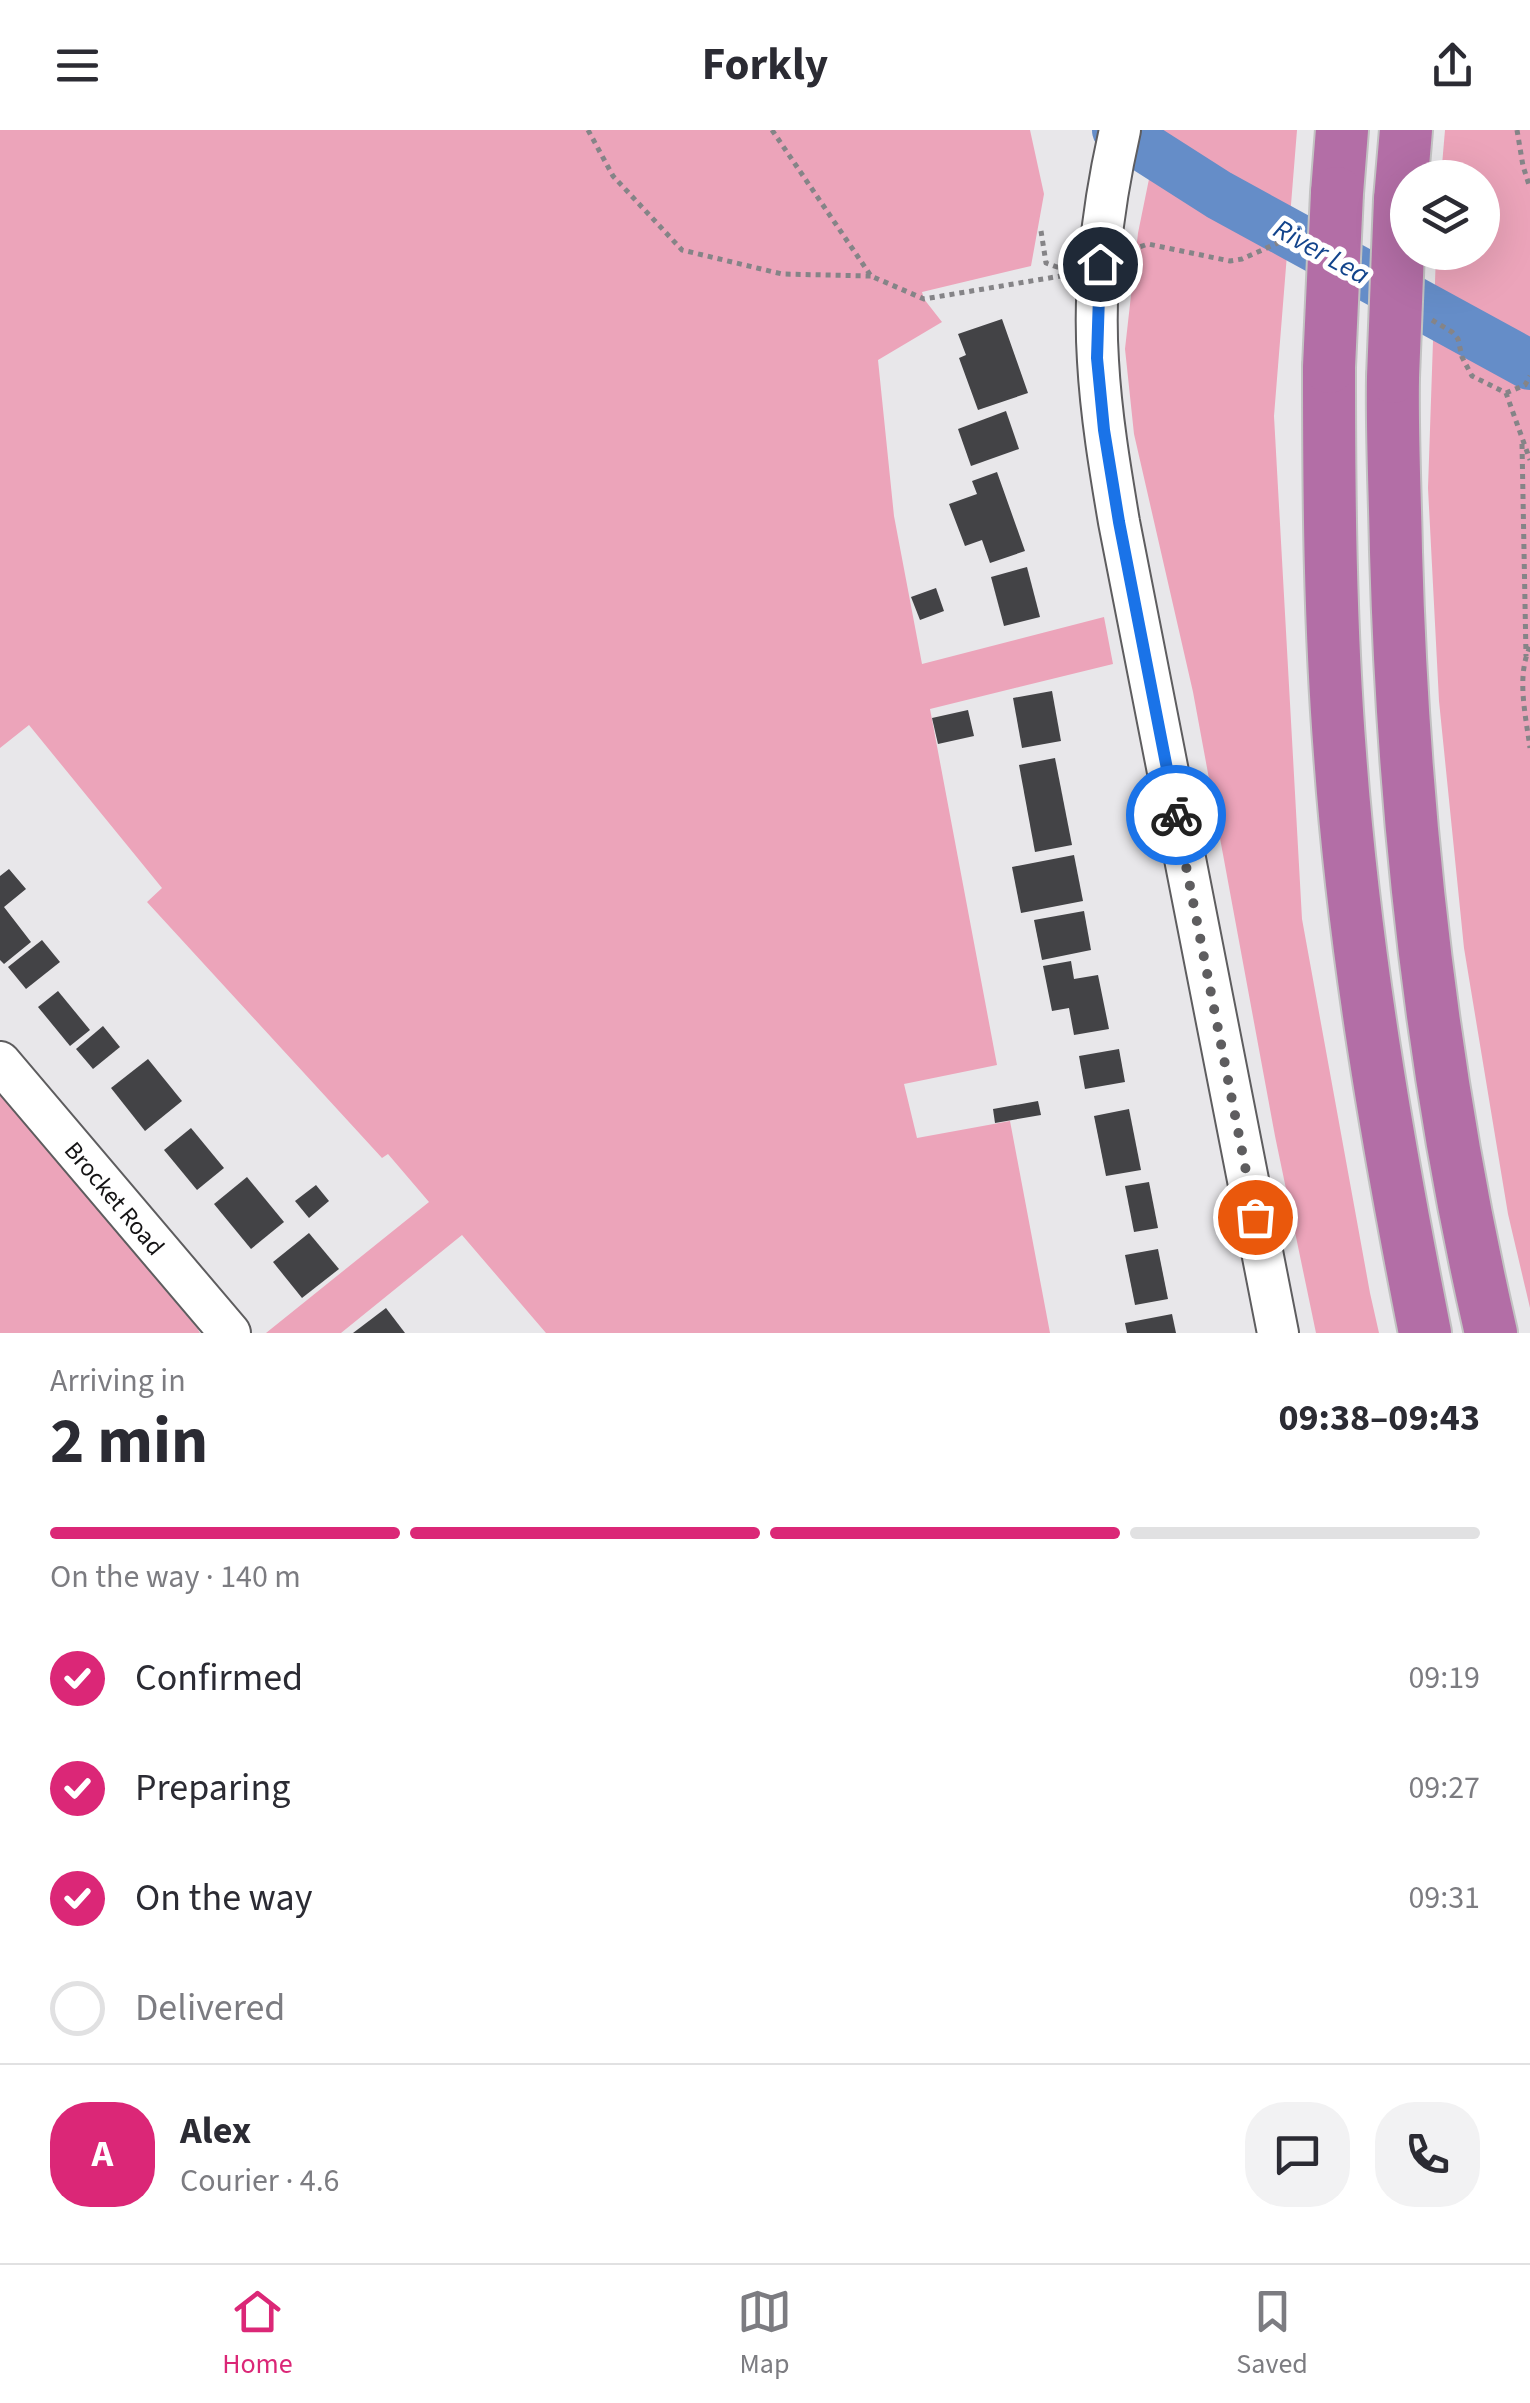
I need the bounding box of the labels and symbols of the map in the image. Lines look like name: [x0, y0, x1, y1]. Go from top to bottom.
water label: River Lea: [1266, 209, 1377, 295]
pin: [1058, 222, 1143, 307]
courier: [1126, 765, 1226, 865]
street label: Brocket Road: [56, 1134, 173, 1264]
pin: [1213, 1175, 1298, 1260]

